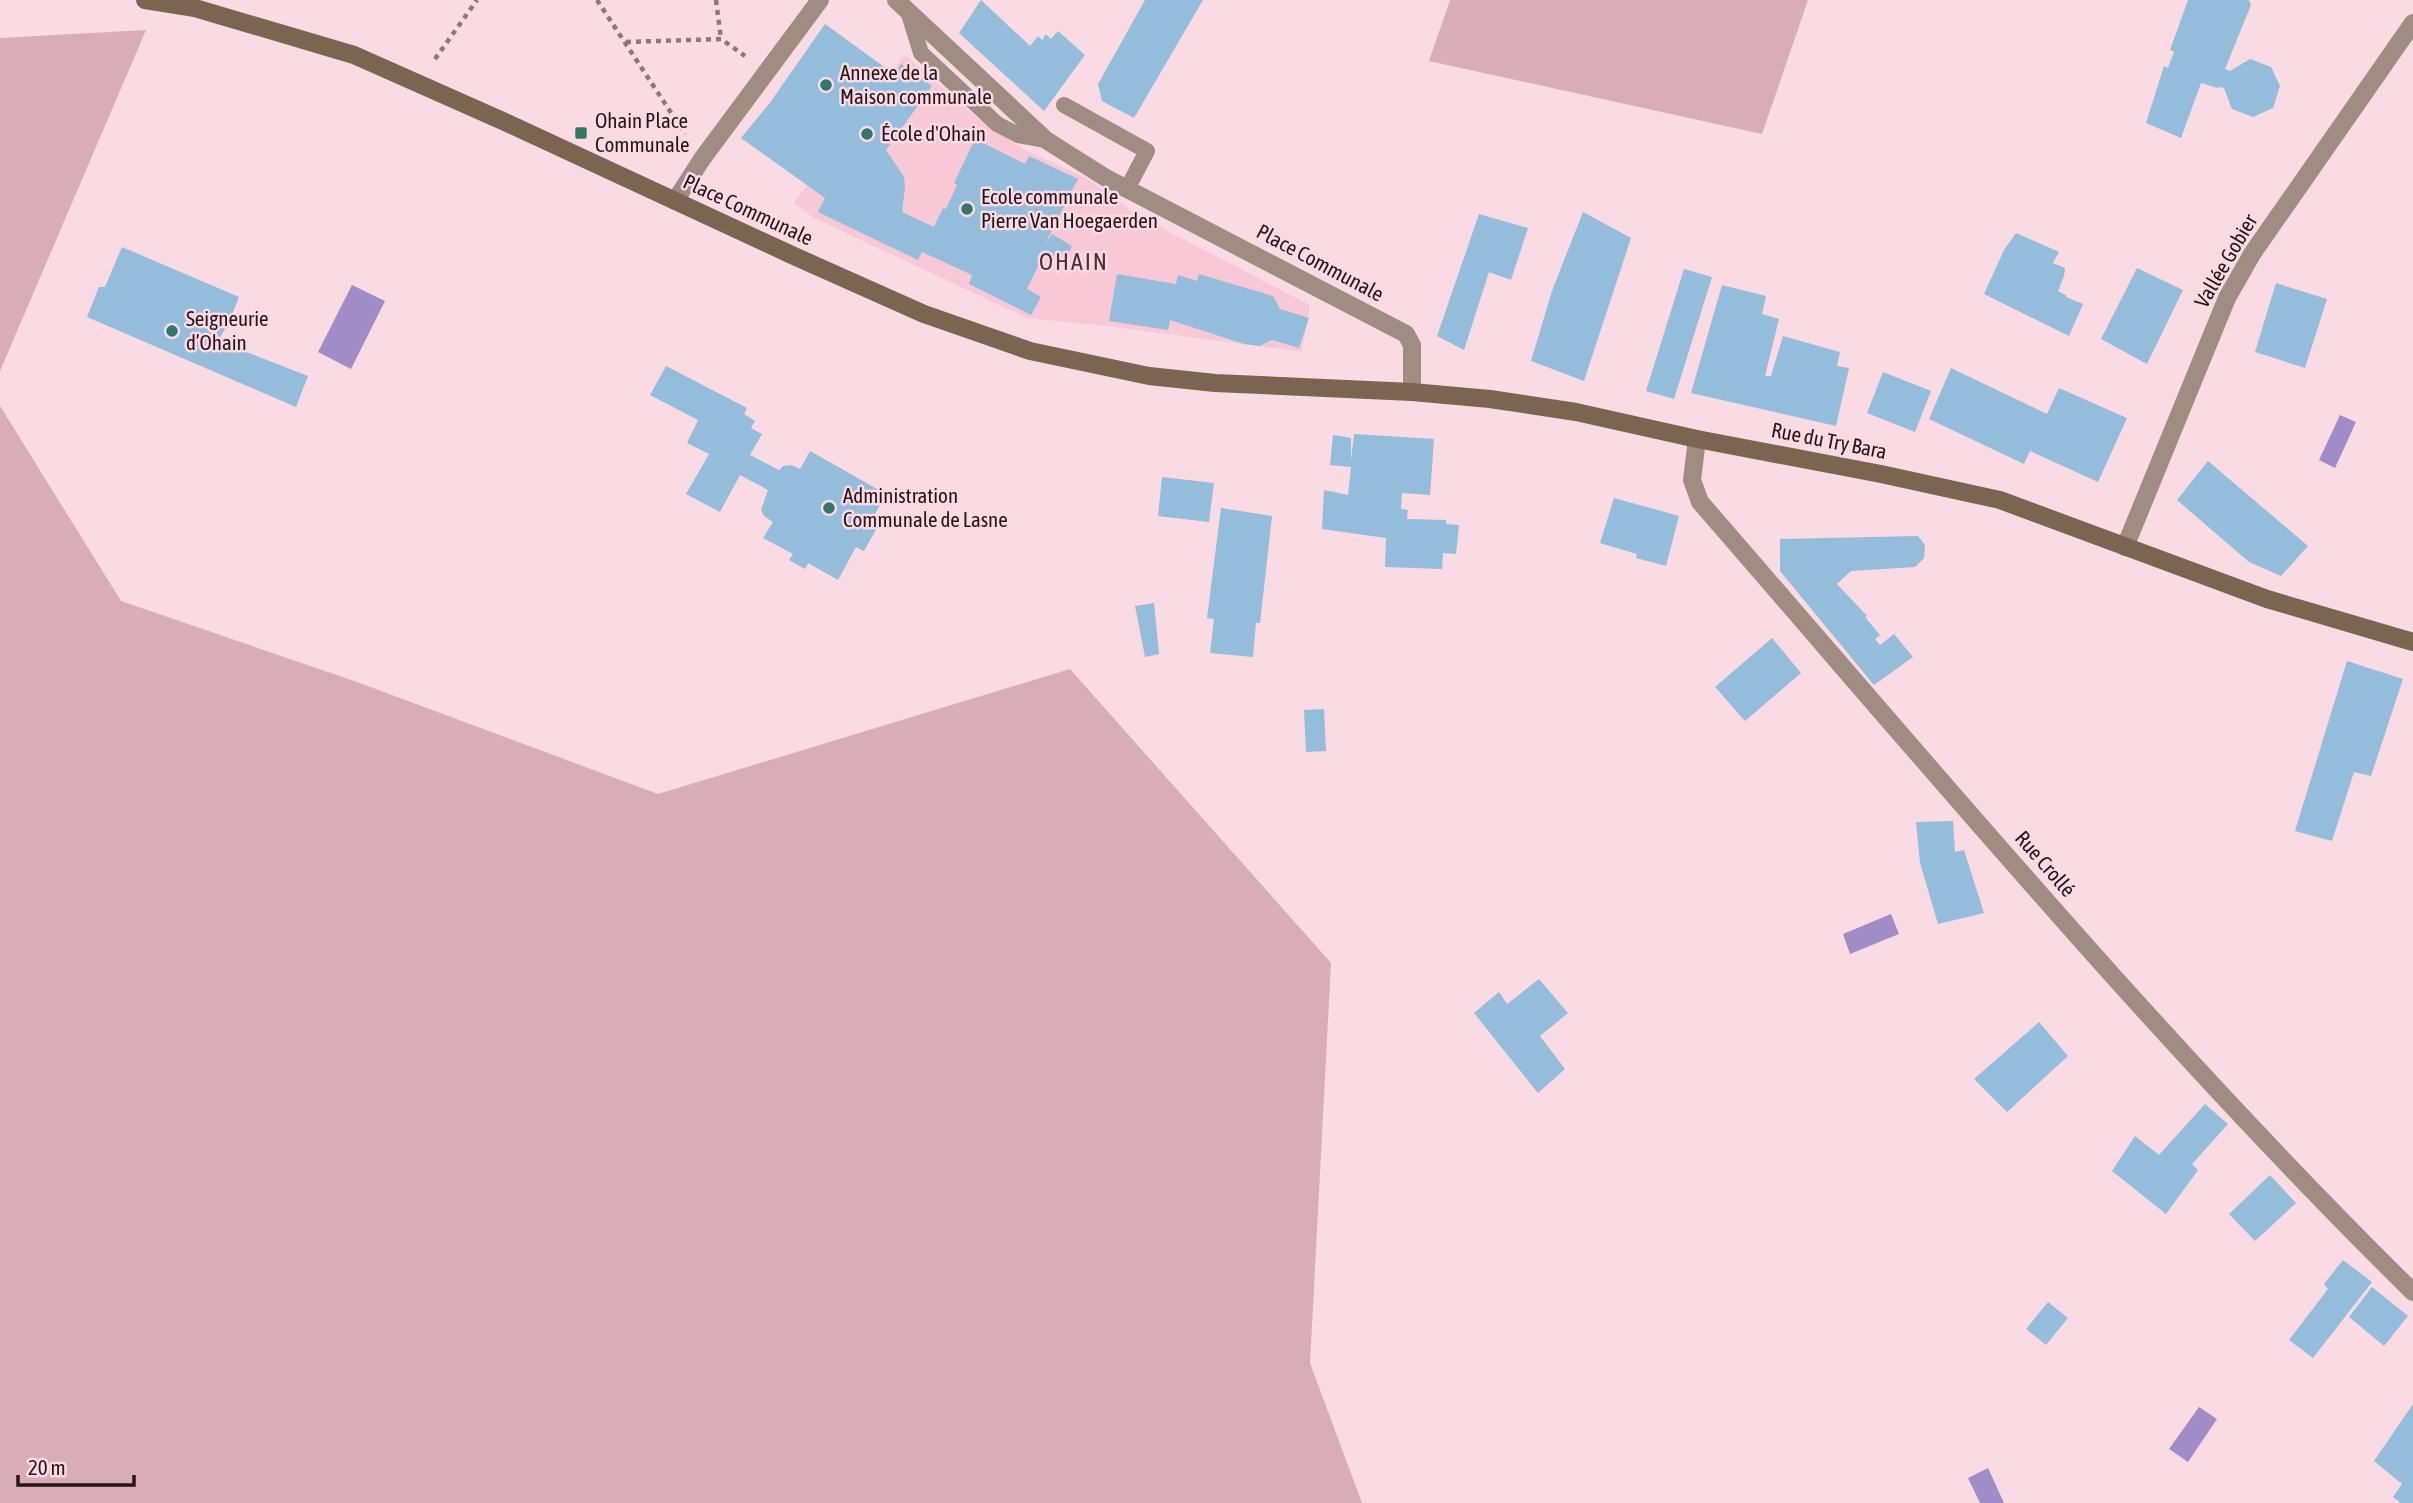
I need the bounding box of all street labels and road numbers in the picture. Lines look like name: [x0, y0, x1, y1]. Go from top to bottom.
street label: Place Communale: [680, 169, 817, 250]
street label: Vallée Gobier: [2189, 209, 2262, 311]
street label: Place Communale: [1253, 219, 1388, 306]
street label: Rue du Try Bara: [1769, 417, 1889, 463]
street label: Rue Crollé: [2011, 826, 2081, 901]

